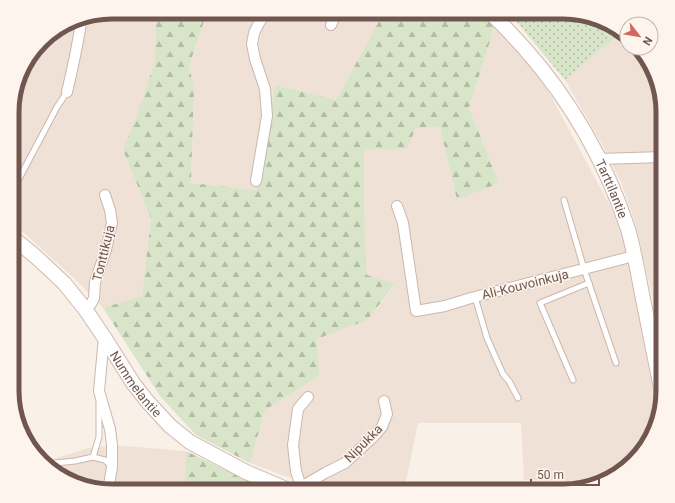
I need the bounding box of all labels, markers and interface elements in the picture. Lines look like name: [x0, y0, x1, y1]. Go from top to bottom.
north arrow: [619, 16, 659, 56]
text: N: [639, 34, 655, 48]
street label: Tarttilantie: [592, 157, 631, 220]
street label: Tonttikuja: [89, 223, 118, 283]
street label: Ali-Kouvoinkuja: [480, 266, 570, 303]
street label: Nummelantie: [107, 348, 165, 420]
street label: Nipukka: [341, 421, 385, 465]
scale bar: [531, 461, 599, 487]
text: 50 m: [537, 468, 564, 482]

